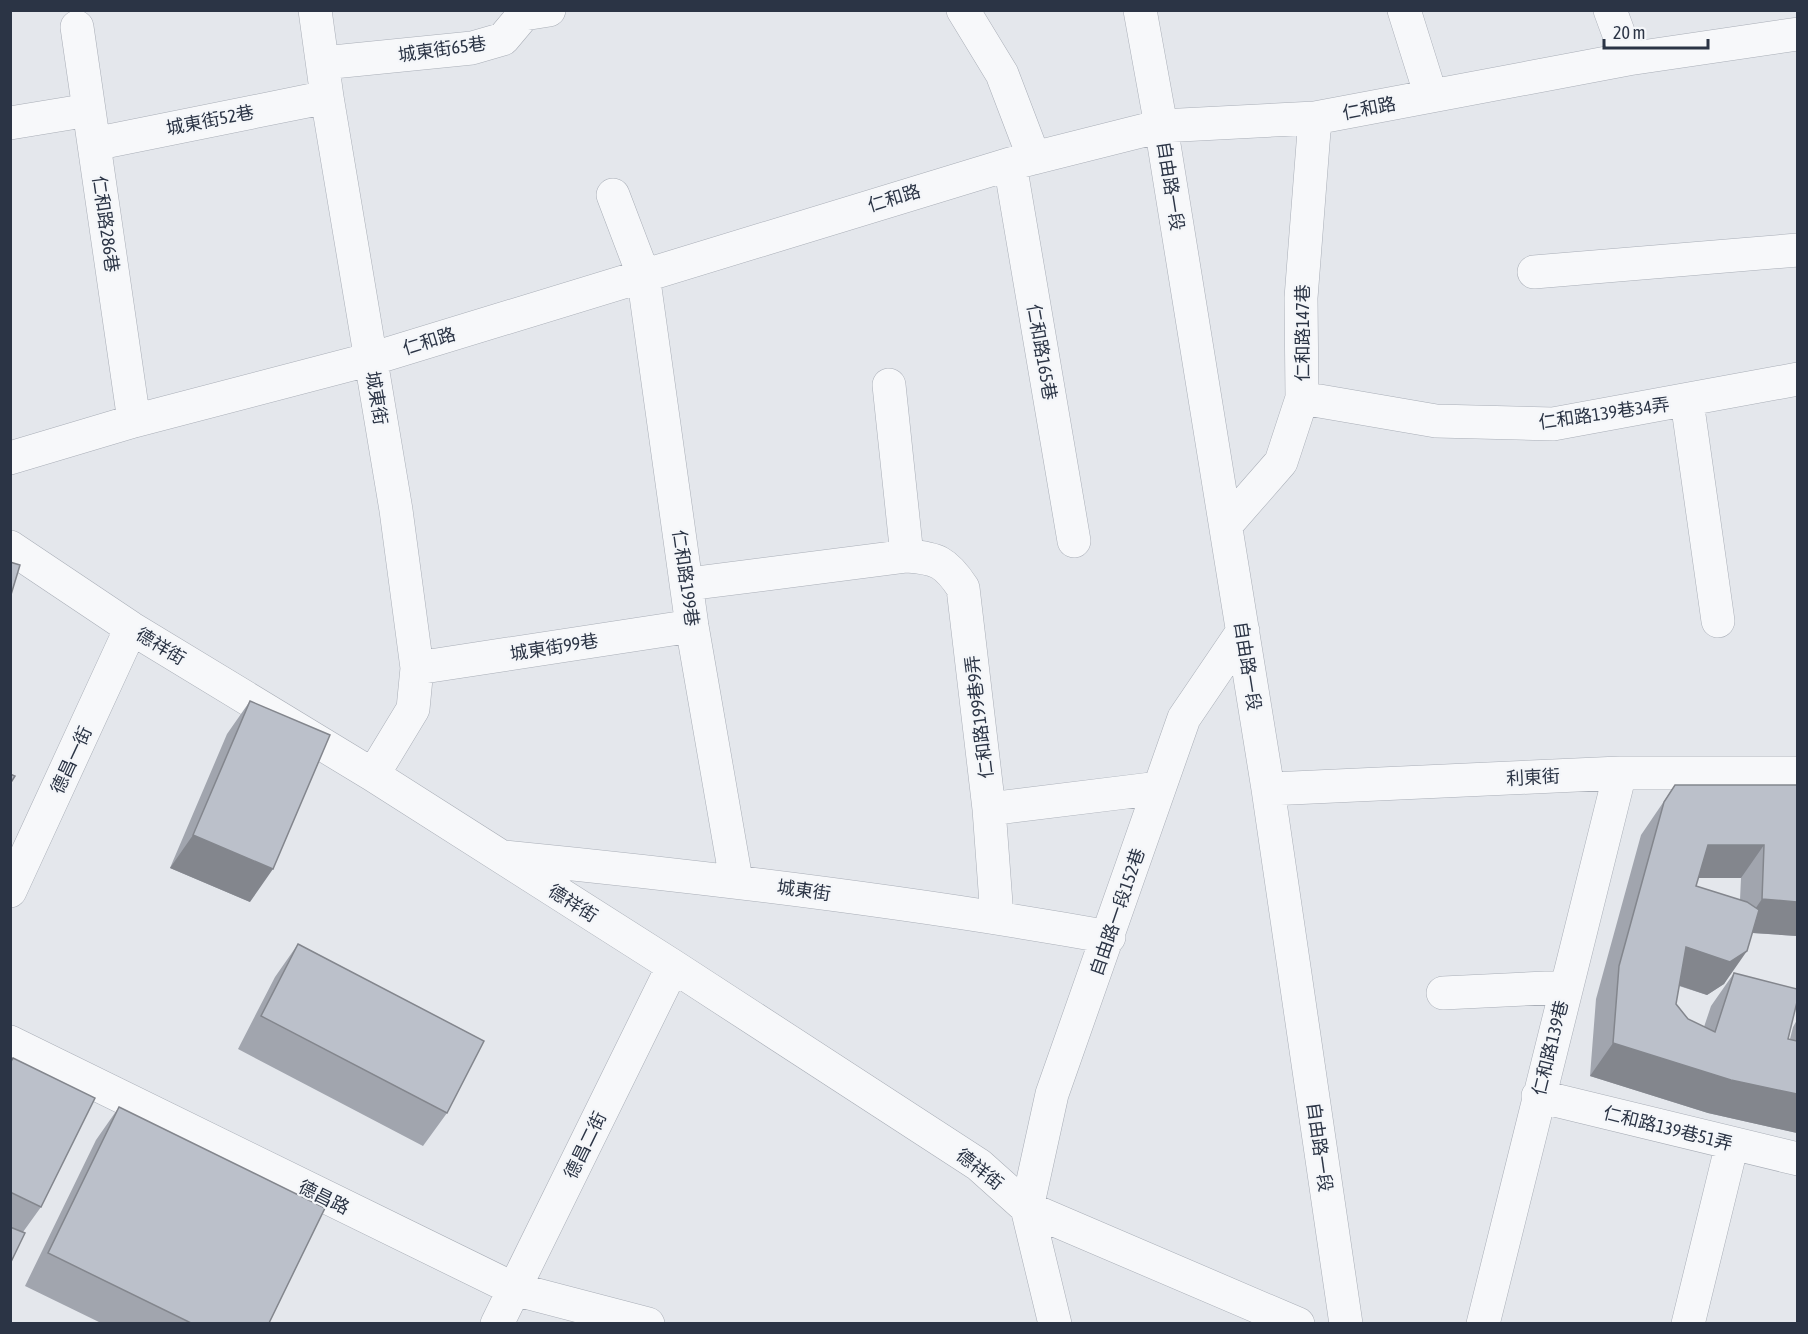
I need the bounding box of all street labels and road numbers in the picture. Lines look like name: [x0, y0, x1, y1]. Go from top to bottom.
street label: 城東街65巷: [397, 32, 487, 66]
street label: 仁和路: [1340, 93, 1398, 123]
street label: 城東街52巷: [164, 101, 256, 139]
street label: 自由路一段: [1154, 140, 1188, 232]
street label: 仁和路286巷: [89, 174, 123, 274]
street label: 仁和路: [865, 180, 923, 216]
street label: 仁和路147巷: [1292, 284, 1313, 382]
street label: 仁和路165巷: [1023, 302, 1061, 402]
street label: 仁和路: [400, 323, 458, 359]
street label: 城東街: [362, 370, 392, 426]
street label: 仁和路139巷34弄: [1537, 393, 1671, 433]
street label: 仁和路199巷: [669, 528, 703, 628]
street label: 自由路一段: [1231, 620, 1265, 712]
street label: 德祥街: [132, 623, 190, 669]
street label: 城東街99巷: [508, 630, 600, 664]
street label: 仁和路199巷9弄: [961, 654, 997, 780]
street label: 德昌一街: [46, 723, 96, 797]
street label: 利東街: [1505, 765, 1561, 789]
street label: 自由路一段152巷: [1085, 846, 1149, 978]
street label: 城東街: [776, 876, 832, 904]
street label: 德祥街: [545, 880, 601, 926]
street label: 仁和路139巷: [1528, 998, 1572, 1098]
street label: 自由路一段: [1303, 1101, 1337, 1193]
street label: 仁和路139巷51弄: [1601, 1102, 1735, 1154]
street label: 德昌二街: [560, 1108, 610, 1182]
street label: 德祥街: [952, 1144, 1008, 1194]
street label: 德昌路: [295, 1176, 353, 1218]

